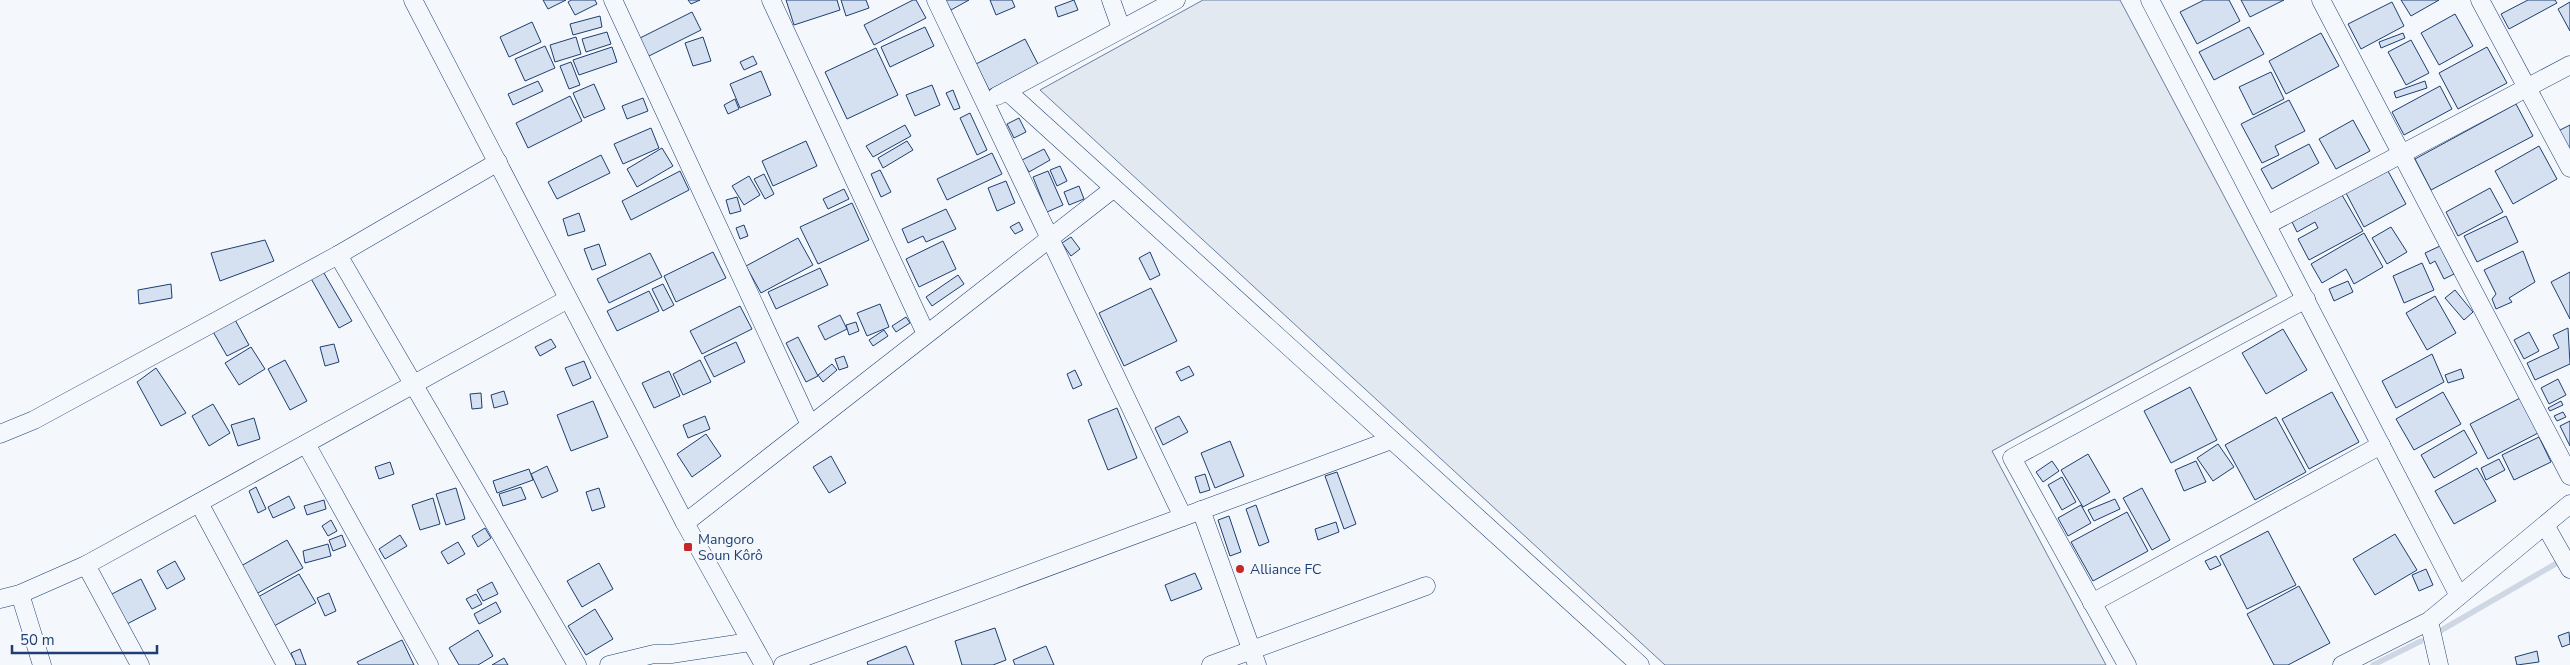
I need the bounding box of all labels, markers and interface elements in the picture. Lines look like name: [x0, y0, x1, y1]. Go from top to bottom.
place label: Mangoro Soun Kôrô: [698, 530, 763, 565]
marker: Mangoro Soun Kôrô: [682, 541, 694, 553]
place label: Alliance FC: [1250, 560, 1321, 579]
marker: Alliance FC: [1234, 563, 1246, 575]
scale bar: [12, 622, 158, 654]
text: 50 m: [20, 630, 55, 650]

